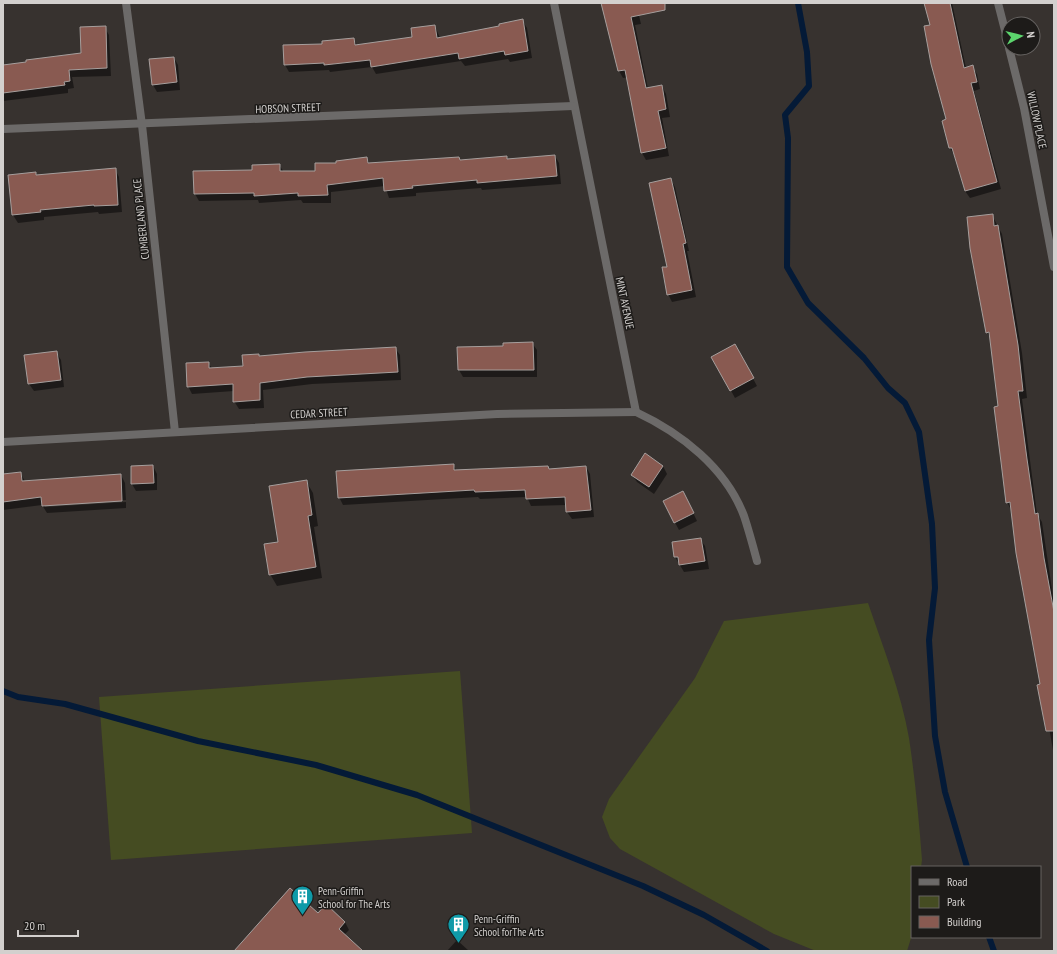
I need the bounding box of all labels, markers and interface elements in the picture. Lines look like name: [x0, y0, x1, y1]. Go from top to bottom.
north arrow: [1001, 16, 1041, 56]
text: N: [1024, 31, 1038, 39]
street label: WILLOW PLACE: [1024, 90, 1050, 150]
street label: HOBSON STREET: [255, 100, 321, 116]
street label: CUMBERLAND PLACE: [130, 178, 152, 260]
street label: MINT AVENUE: [613, 276, 637, 331]
street label: CEDAR STREET: [290, 405, 348, 421]
legend: [911, 866, 1041, 938]
text: Road: [947, 874, 967, 889]
building icon: Penn-Griffin School for The Arts: [289, 884, 315, 917]
place label: Penn-Griffin School for The Arts: [318, 884, 390, 911]
text: Park: [947, 894, 965, 909]
scale bar: [18, 912, 78, 938]
building icon: Penn-Griffin School forThe Arts: [445, 912, 471, 945]
place label: Penn-Griffin School forThe Arts: [474, 912, 544, 939]
text: Building: [947, 914, 982, 929]
text: 20 m: [24, 918, 45, 933]

